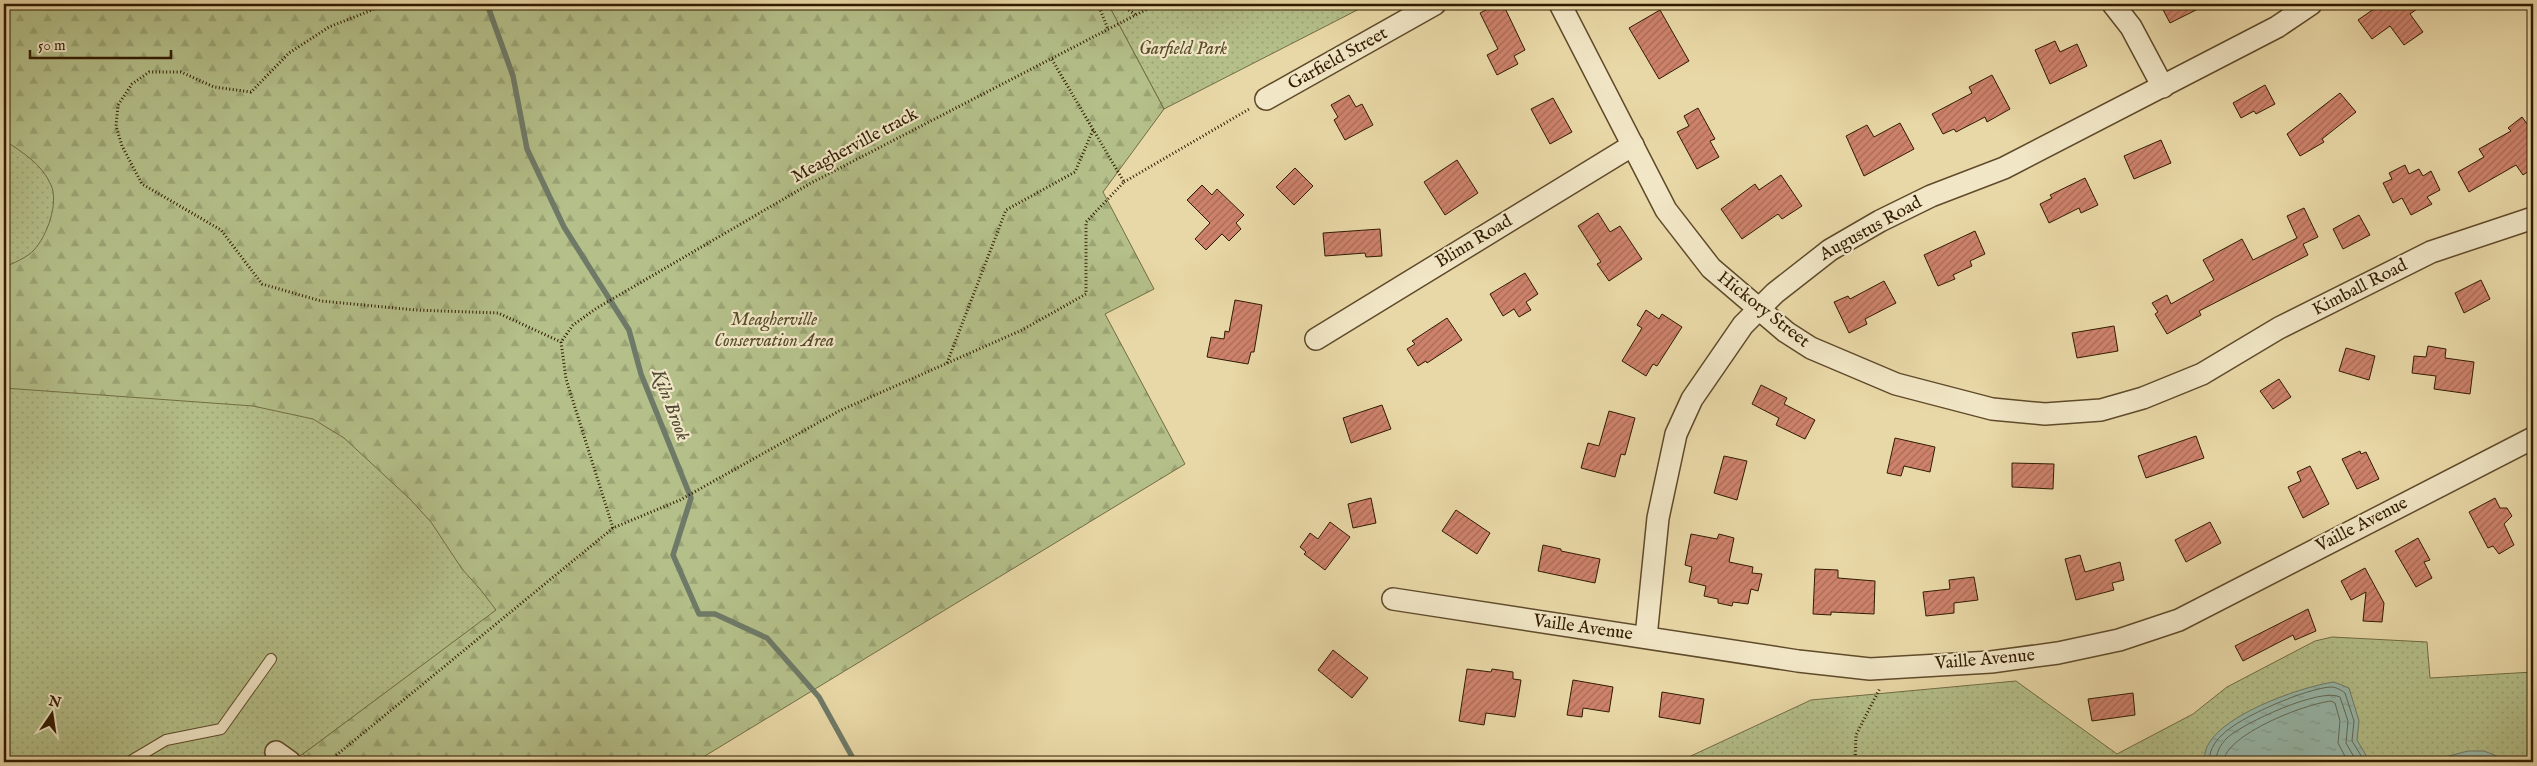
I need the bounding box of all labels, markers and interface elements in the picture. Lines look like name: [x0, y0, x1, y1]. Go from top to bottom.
street label: Garfield Street: [1284, 22, 1392, 96]
scale bar: [30, 28, 171, 60]
text: 50 m: [38, 36, 66, 55]
park label: Garfield Park: [1139, 38, 1227, 61]
street label: Meagherville track: [788, 103, 922, 189]
street label: Augustus Road: [1815, 191, 1927, 267]
street label: Blinn Road: [1431, 210, 1517, 274]
street label: Kimball Road: [2309, 254, 2412, 322]
street label: Hickory Street: [1712, 267, 1814, 353]
park label: Meagherville Conservation Area: [714, 309, 834, 353]
water label: Kiln Brook: [645, 365, 695, 445]
street label: Vaille Avenue: [2311, 492, 2412, 558]
street label: Vaille Avenue: [1531, 610, 1634, 646]
street label: Vaille Avenue: [1933, 644, 2036, 676]
north arrow: [28, 688, 78, 738]
text: N: [46, 692, 63, 712]

